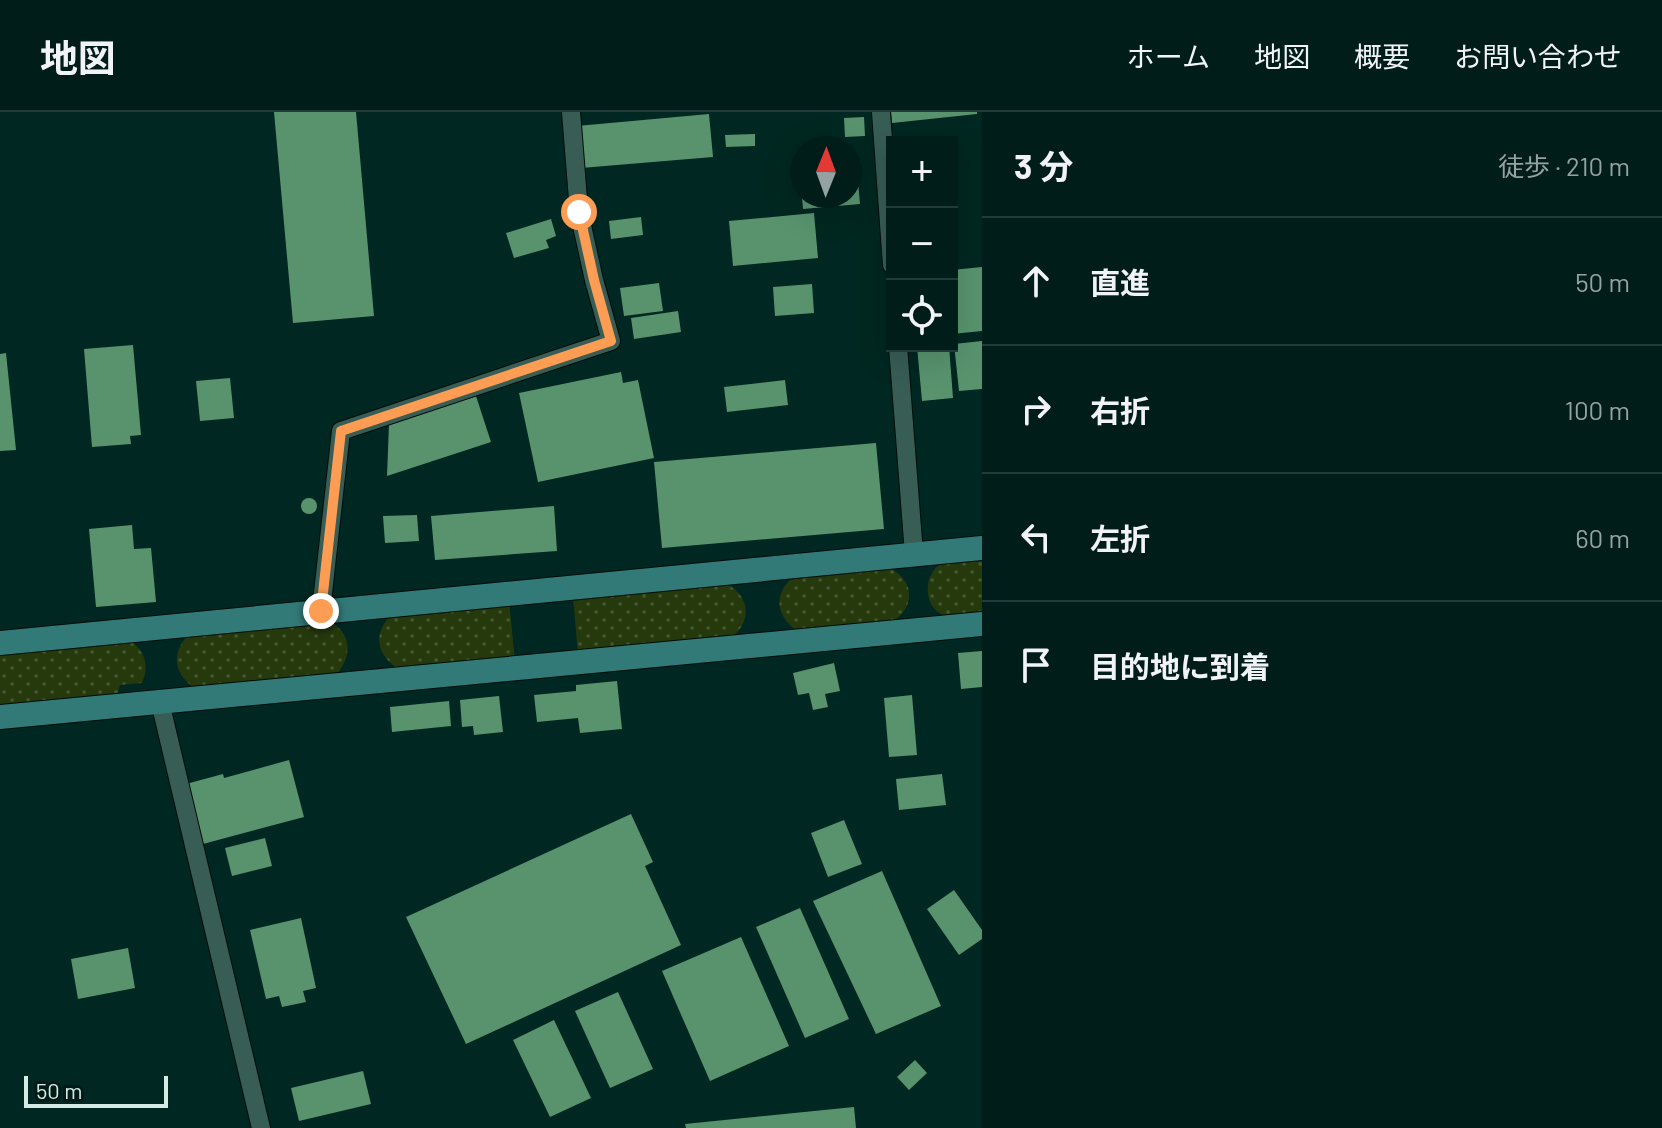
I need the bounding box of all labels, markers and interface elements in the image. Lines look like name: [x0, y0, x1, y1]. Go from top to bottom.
text: 地図: [40, 34, 116, 80]
text: ホーム: [1127, 39, 1210, 73]
text: 地図: [1254, 39, 1310, 73]
text: 概要: [1354, 39, 1410, 73]
text: お問い合わせ: [1454, 39, 1622, 73]
north arrow: [790, 136, 862, 208]
map controls: [886, 136, 958, 352]
button: +: [886, 136, 958, 208]
text: 3 分: [1014, 145, 1073, 186]
text: 徒歩 · 210 m: [1498, 150, 1630, 181]
route start: [561, 194, 597, 230]
button: −: [886, 208, 958, 280]
icon: ahead: [1014, 259, 1058, 303]
text: 直進: [1090, 264, 1150, 300]
text: 50 m: [1575, 266, 1630, 297]
button: locate: [886, 280, 958, 352]
icon: right: [1014, 387, 1058, 431]
text: 右折: [1090, 392, 1150, 428]
text: 100 m: [1565, 394, 1630, 425]
icon: left: [1014, 515, 1058, 559]
text: 左折: [1090, 520, 1150, 556]
text: 60 m: [1575, 522, 1630, 553]
route end: [303, 593, 339, 629]
icon: arrive: [1014, 643, 1058, 687]
text: 目的地に到着: [1090, 648, 1270, 684]
scale bar: [24, 1072, 168, 1108]
text: 50 m: [36, 1077, 82, 1103]

